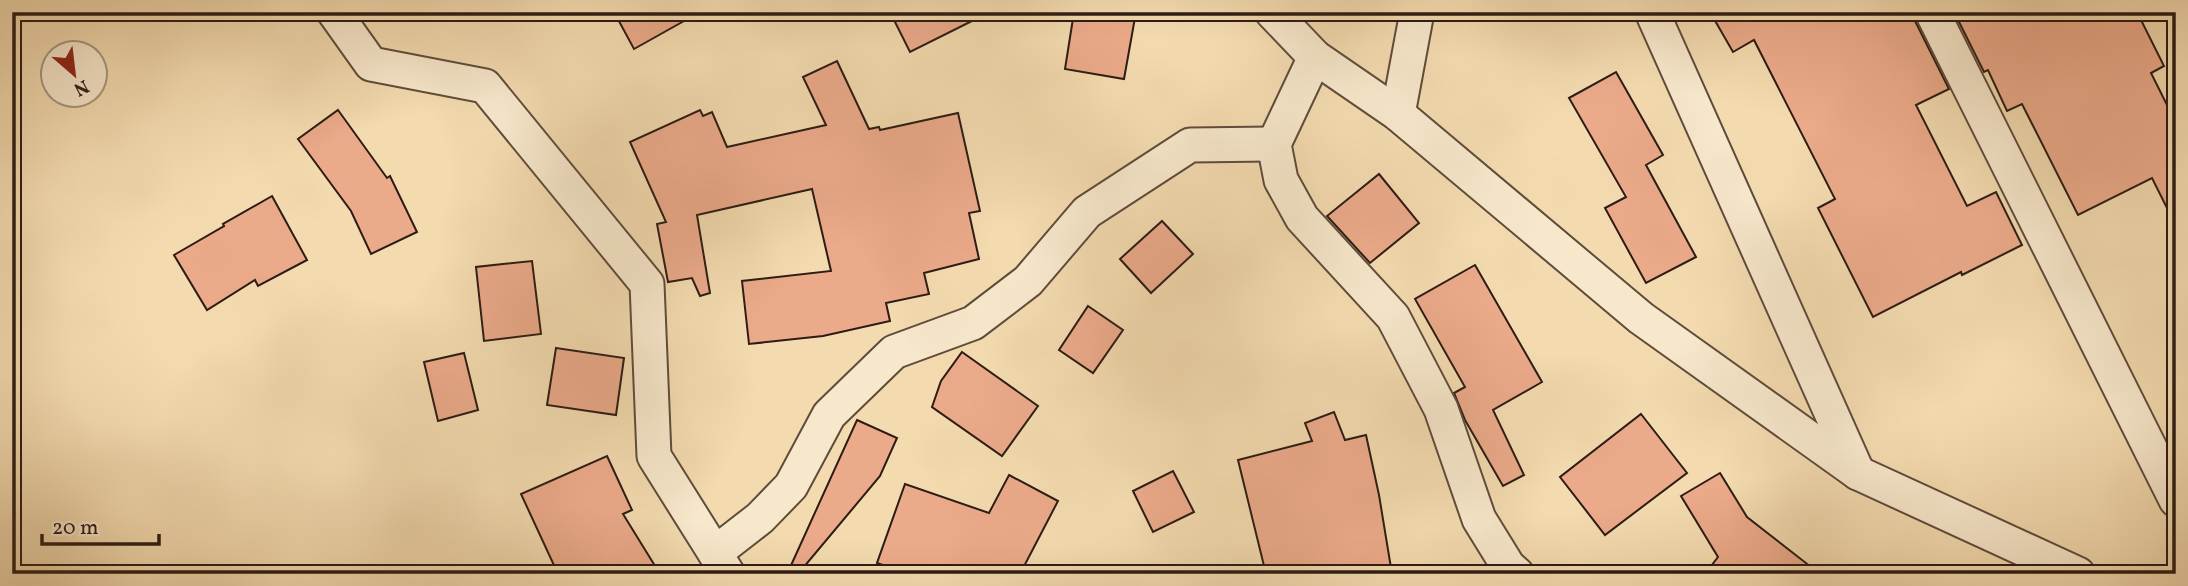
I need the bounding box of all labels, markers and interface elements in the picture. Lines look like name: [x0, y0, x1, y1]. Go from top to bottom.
north arrow: [38, 38, 108, 108]
text: N: [69, 73, 93, 102]
scale bar: [42, 502, 159, 546]
text: 20 m: [52, 514, 98, 543]

